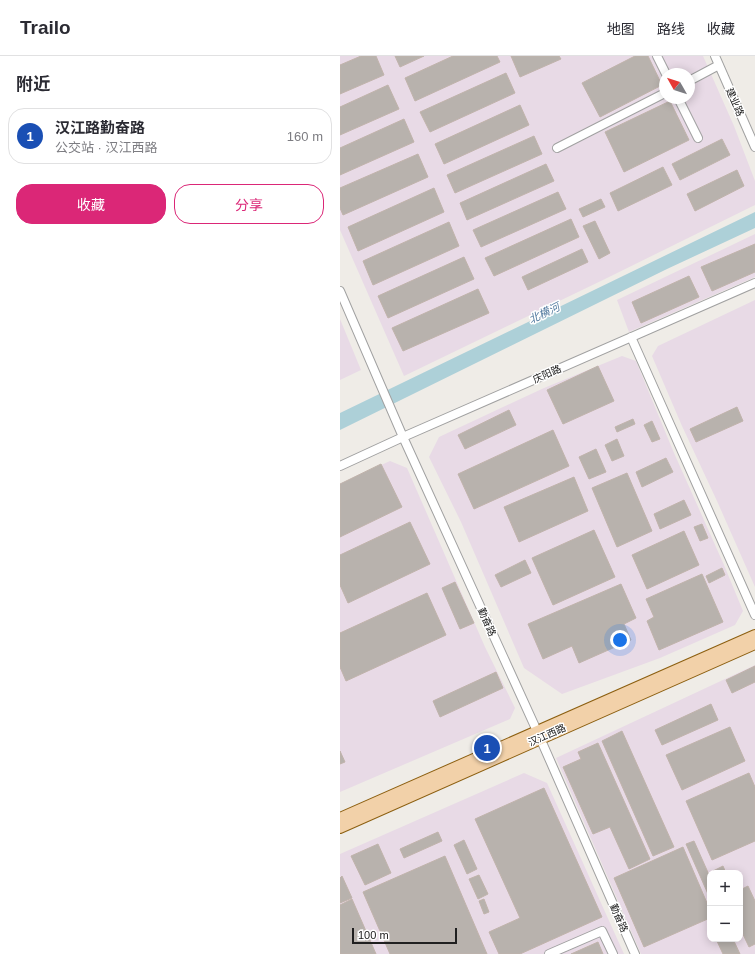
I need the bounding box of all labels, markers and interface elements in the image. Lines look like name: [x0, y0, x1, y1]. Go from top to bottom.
text: Trailo: [20, 17, 71, 38]
text: 地图: [607, 21, 635, 37]
text: 路线: [657, 21, 685, 37]
text: 收藏: [707, 21, 735, 37]
north arrow: [659, 68, 695, 104]
text: 附近: [16, 75, 50, 94]
street label: 建业路: [724, 86, 746, 118]
text: 汉江路勤奋路: [55, 119, 145, 136]
text: 1: [26, 129, 34, 144]
text: 160 m: [287, 129, 323, 144]
text: 公交站 · 汉江西路: [55, 140, 158, 155]
button: 收藏: [16, 184, 166, 224]
button: 分享: [174, 184, 324, 224]
water label: 北横河: [527, 299, 563, 326]
street label: 庆阳路: [531, 363, 563, 385]
street label: 勤奋路: [476, 606, 498, 638]
your location: [610, 630, 630, 650]
street label: 汉江西路: [526, 722, 568, 748]
pin: 1: [474, 733, 500, 763]
map controls: [707, 870, 743, 942]
button: +: [707, 870, 743, 906]
street label: 勤奋路: [608, 902, 630, 934]
button: −: [707, 906, 743, 942]
scale bar: [352, 926, 457, 945]
text: 100 m: [358, 929, 389, 941]

